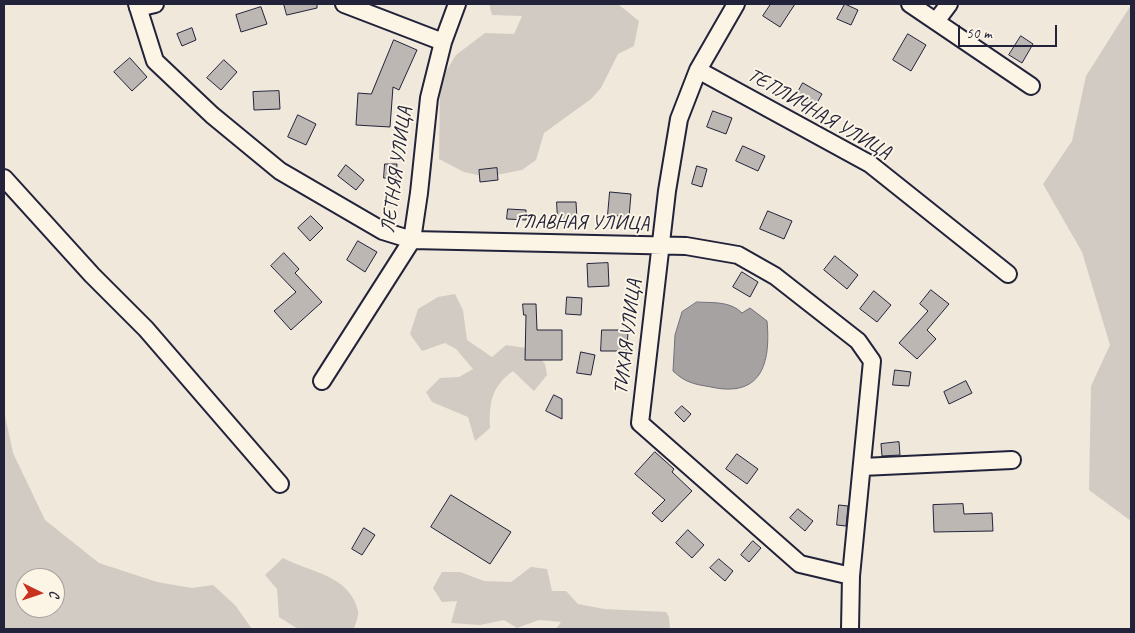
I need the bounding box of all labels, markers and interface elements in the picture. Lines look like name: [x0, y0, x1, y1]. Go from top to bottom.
scale bar: [960, 15, 1059, 47]
text: 50 m: [966, 24, 992, 43]
street label: ТЕПЛИЧНАЯ УЛИЦА: [743, 63, 895, 165]
street label: ЛЕТНЯЯ УЛИЦА: [376, 105, 418, 235]
street label: ГЛАВНАЯ УЛИЦА: [514, 210, 650, 236]
street label: ТИХАЯ УЛИЦА: [609, 278, 647, 396]
north arrow: [15, 568, 65, 618]
text: С: [46, 590, 63, 598]

